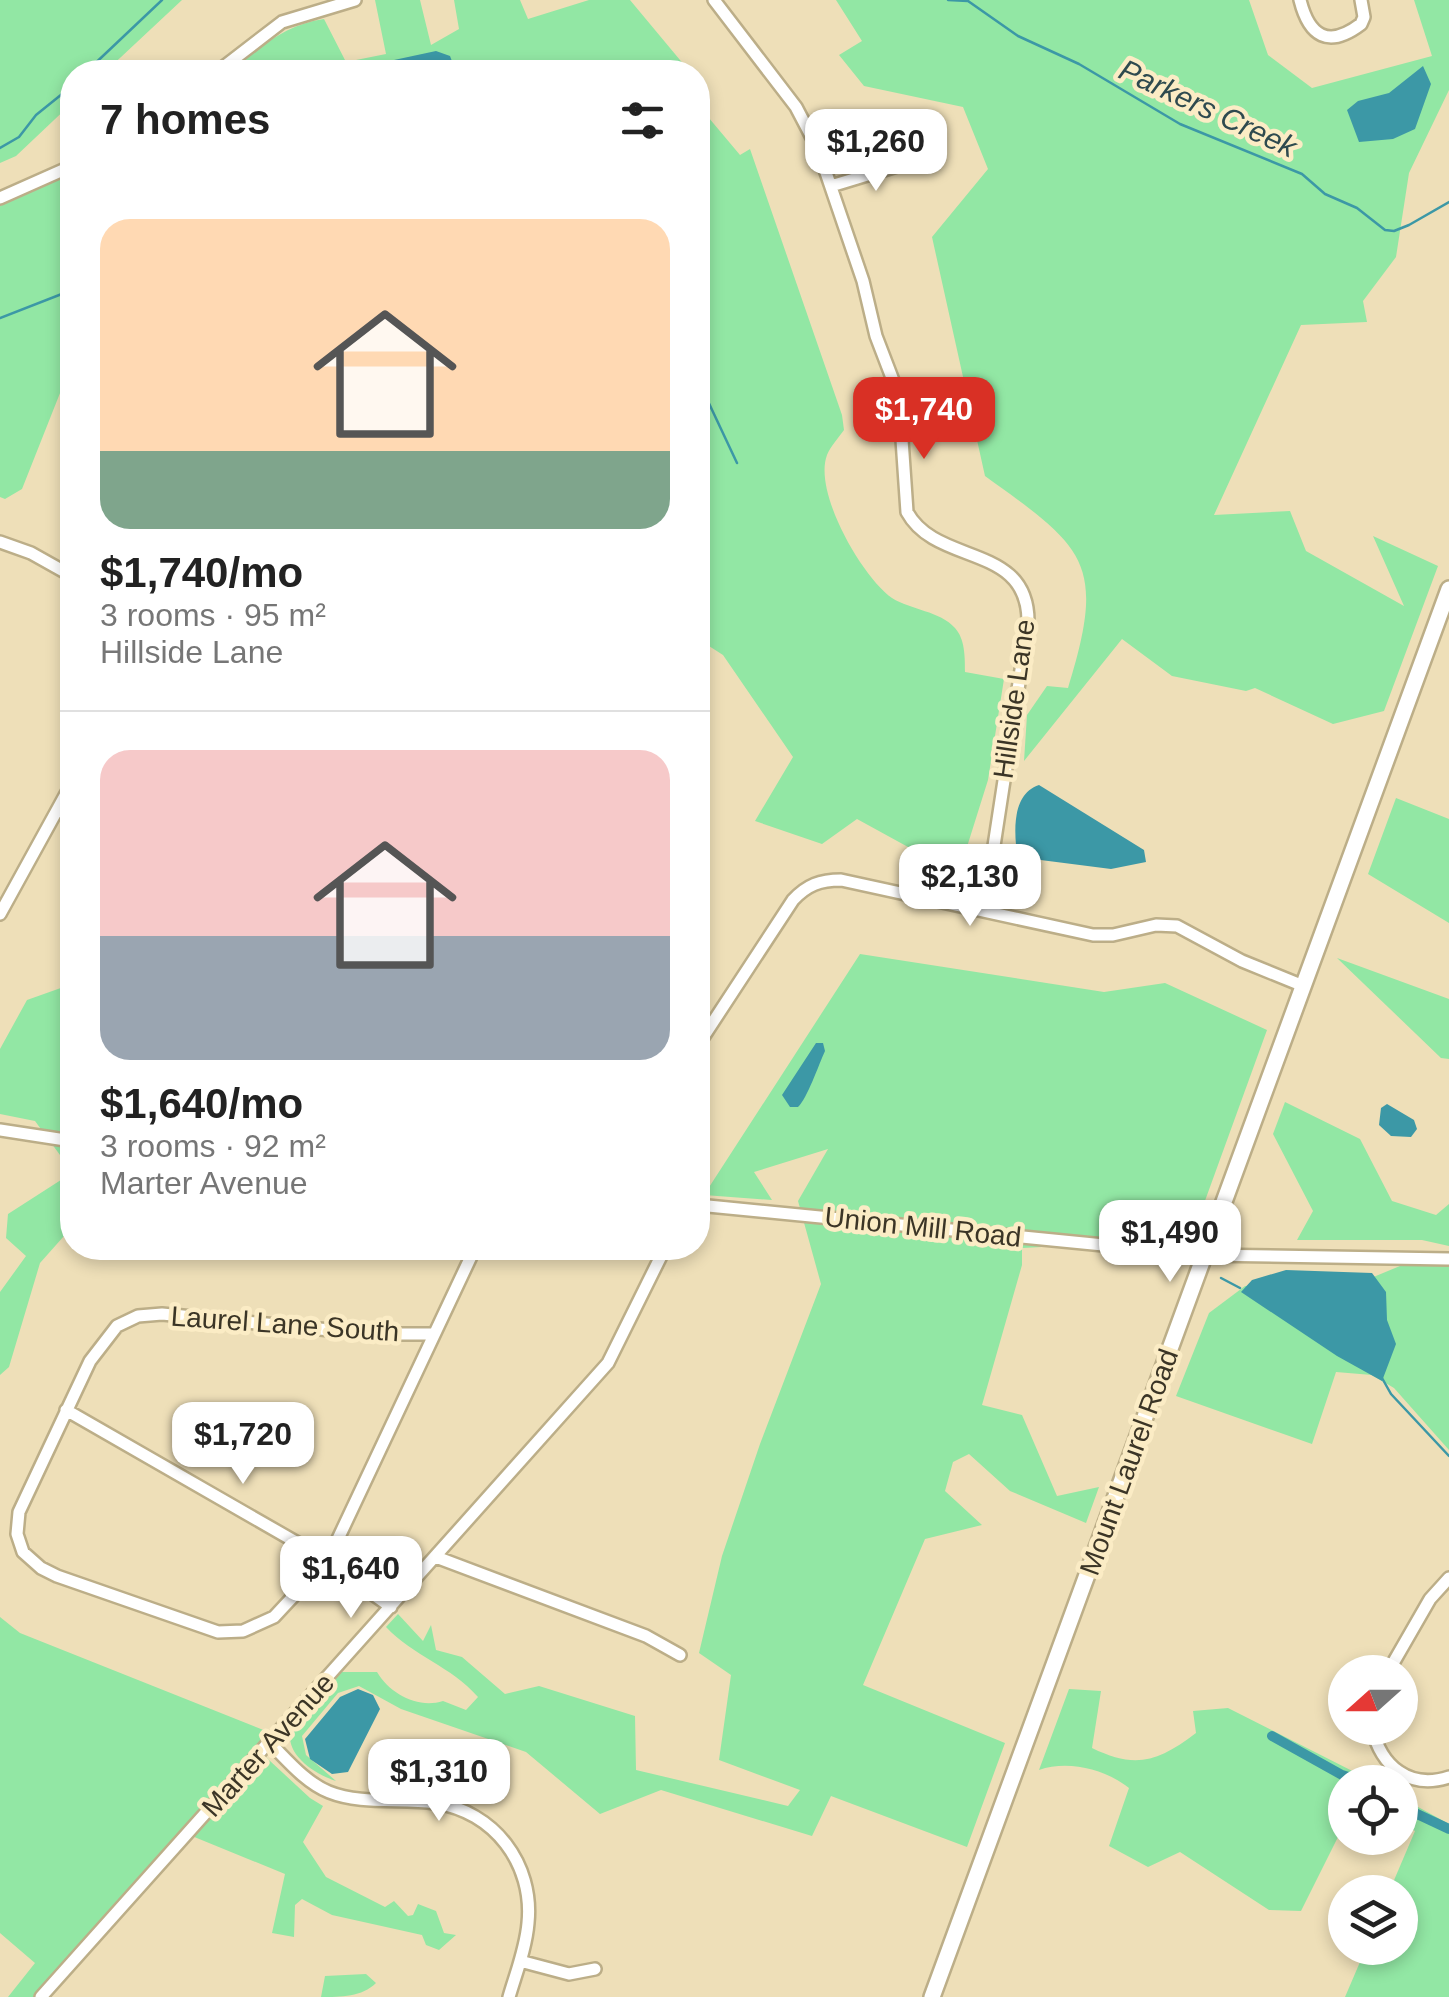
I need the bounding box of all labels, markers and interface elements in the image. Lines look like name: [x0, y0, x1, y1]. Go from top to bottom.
water label: Parkers Creek: [1114, 53, 1304, 164]
icon: filters: [615, 93, 670, 148]
text: 7 homes: [100, 96, 270, 143]
pin: $1,260: [795, 109, 957, 194]
text: $1,260: [827, 123, 925, 159]
icon: home: [295, 284, 475, 464]
pin: $1,740: [843, 377, 1005, 462]
text: $1,740: [875, 391, 973, 427]
text: $1,740/mo: [100, 549, 303, 596]
text: 3 rooms · 95 m²: [100, 597, 326, 633]
street label: Hillside Lane: [987, 617, 1041, 781]
text: Hillside Lane: [100, 634, 283, 670]
icon: home: [295, 815, 475, 995]
pin: $2,130: [889, 844, 1051, 929]
text: $2,130: [921, 858, 1019, 894]
text: $1,640/mo: [100, 1080, 303, 1127]
text: 3 rooms · 92 m²: [100, 1128, 326, 1164]
text: Marter Avenue: [100, 1165, 308, 1201]
pin: $1,490: [1089, 1200, 1251, 1285]
street label: Union Mill Road: [823, 1201, 1023, 1253]
text: $1,490: [1121, 1214, 1219, 1250]
street label: Laurel Lane South: [170, 1301, 400, 1347]
street label: Mount Laurel Road: [1074, 1345, 1184, 1579]
pin: $1,720: [162, 1402, 324, 1487]
text: $1,720: [194, 1416, 292, 1452]
pin: $1,640: [270, 1536, 432, 1621]
text: $1,640: [302, 1550, 400, 1586]
north arrow: [1328, 1655, 1418, 1745]
map controls: [1328, 1655, 1418, 1965]
street label: Marter Avenue: [196, 1667, 340, 1823]
pin: $1,310: [358, 1739, 520, 1824]
text: $1,310: [390, 1753, 488, 1789]
button: locate: [1328, 1765, 1418, 1855]
button: layers: [1328, 1875, 1418, 1965]

